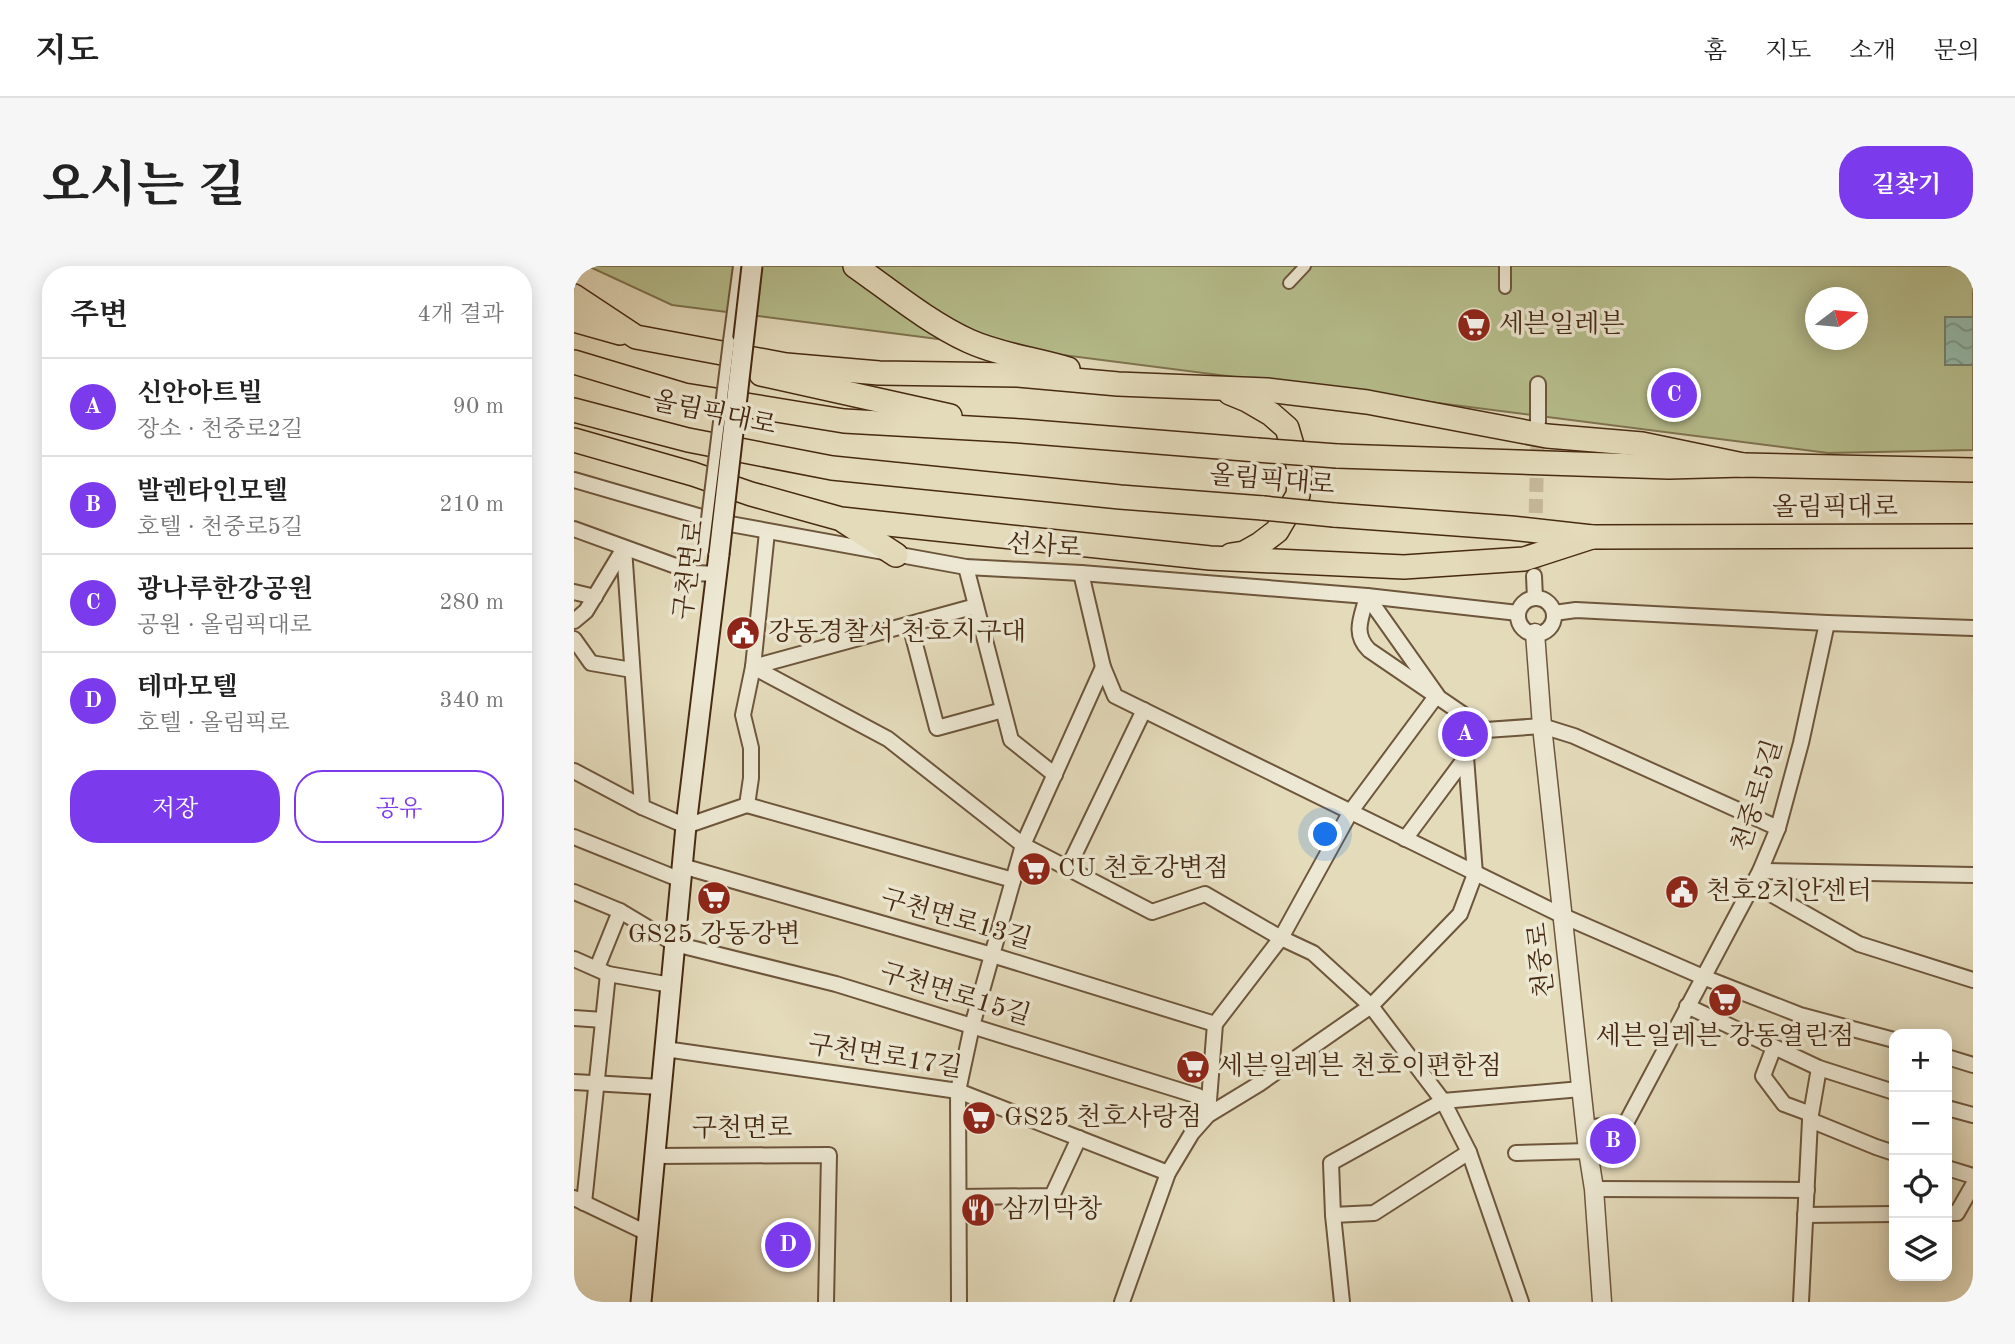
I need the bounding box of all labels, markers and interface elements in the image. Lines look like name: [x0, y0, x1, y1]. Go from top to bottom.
text: 지도: [35, 36, 99, 69]
text: 홈: [1704, 40, 1727, 64]
text: 지도: [1765, 40, 1811, 64]
text: 소개: [1849, 40, 1896, 64]
text: 문의: [1934, 40, 1980, 64]
button: 길찾기: [1839, 146, 1973, 219]
text: 오시는 길: [42, 164, 245, 213]
north arrow: [1805, 287, 1868, 350]
text: 주변: [70, 301, 128, 331]
text: 4개 결과: [418, 303, 504, 326]
supermarket icon: 세븐일레븐: [1455, 306, 1493, 344]
place label: 세븐일레븐: [1499, 309, 1625, 338]
pin: C: [1651, 369, 1697, 421]
text: 신안아트빌: [137, 381, 263, 407]
street label: 올림픽대로: [650, 386, 779, 440]
text: A: [84, 395, 102, 418]
text: 90 m: [453, 395, 504, 418]
text: 장소 · 천중로2길: [137, 418, 303, 441]
street label: 올림픽대로: [1208, 461, 1336, 499]
text: 발렌타인모텔: [137, 479, 288, 505]
text: B: [85, 493, 101, 516]
text: 210 m: [439, 493, 504, 516]
street label: 올림픽대로: [1772, 493, 1898, 521]
text: 호텔 · 천중로5길: [137, 516, 303, 539]
street label: 구천면로: [669, 518, 709, 621]
street label: 선사로: [1006, 529, 1083, 563]
text: 광나루한강공원: [137, 577, 313, 603]
text: C: [85, 591, 101, 614]
text: 280 m: [439, 591, 504, 614]
text: 공원 · 올림픽대로: [137, 614, 312, 637]
public building icon: 강동경찰서 천호지구대: [724, 614, 762, 652]
place label: 강동경찰서 천호지구대: [768, 618, 1026, 646]
text: 테마모텔: [137, 675, 237, 701]
text: D: [84, 689, 102, 712]
text: 340 m: [439, 689, 504, 712]
pin: A: [1442, 708, 1488, 760]
text: 호텔 · 올림픽로: [137, 712, 290, 735]
street label: 천중로5길: [1727, 736, 1787, 855]
button: 저장: [70, 770, 280, 843]
button: 공유: [294, 770, 504, 843]
your location: [1308, 817, 1342, 851]
supermarket icon: CU 천호강변점: [1015, 850, 1053, 888]
place label: CU 천호강변점: [1058, 854, 1229, 882]
public building icon: 천호2치안센터: [1663, 873, 1701, 911]
place label: 천호2치안센터: [1706, 877, 1872, 905]
supermarket icon: GS25 강동강변: [695, 879, 733, 917]
street label: 구천면로13길: [878, 884, 1035, 954]
place label: GS25 강동강변: [628, 920, 800, 948]
street label: 천중로: [1523, 921, 1559, 999]
street label: 구천면로15길: [877, 958, 1034, 1030]
supermarket icon: 세븐일레븐 강동열린점: [1706, 981, 1744, 1019]
place label: 세븐일레븐 강동열린점: [1596, 1021, 1854, 1050]
map controls: [1889, 1029, 1952, 1281]
button: +: [1889, 1029, 1952, 1092]
street label: 구천면로17길: [806, 1030, 964, 1082]
supermarket icon: 세븐일레븐 천호이편한점: [1174, 1048, 1212, 1086]
place label: 세븐일레븐 천호이편한점: [1218, 1051, 1502, 1080]
button: −: [1889, 1092, 1952, 1155]
supermarket icon: GS25 천호사랑점: [960, 1099, 998, 1137]
place label: GS25 천호사랑점: [1004, 1103, 1202, 1131]
street label: 구천면로: [692, 1114, 792, 1142]
pin: B: [1590, 1115, 1636, 1167]
button: locate: [1889, 1155, 1952, 1218]
restaurant icon: 삼끼막창: [959, 1191, 997, 1229]
place label: 삼끼막창: [1002, 1195, 1102, 1223]
button: layers: [1889, 1218, 1952, 1281]
pin: D: [765, 1219, 811, 1271]

